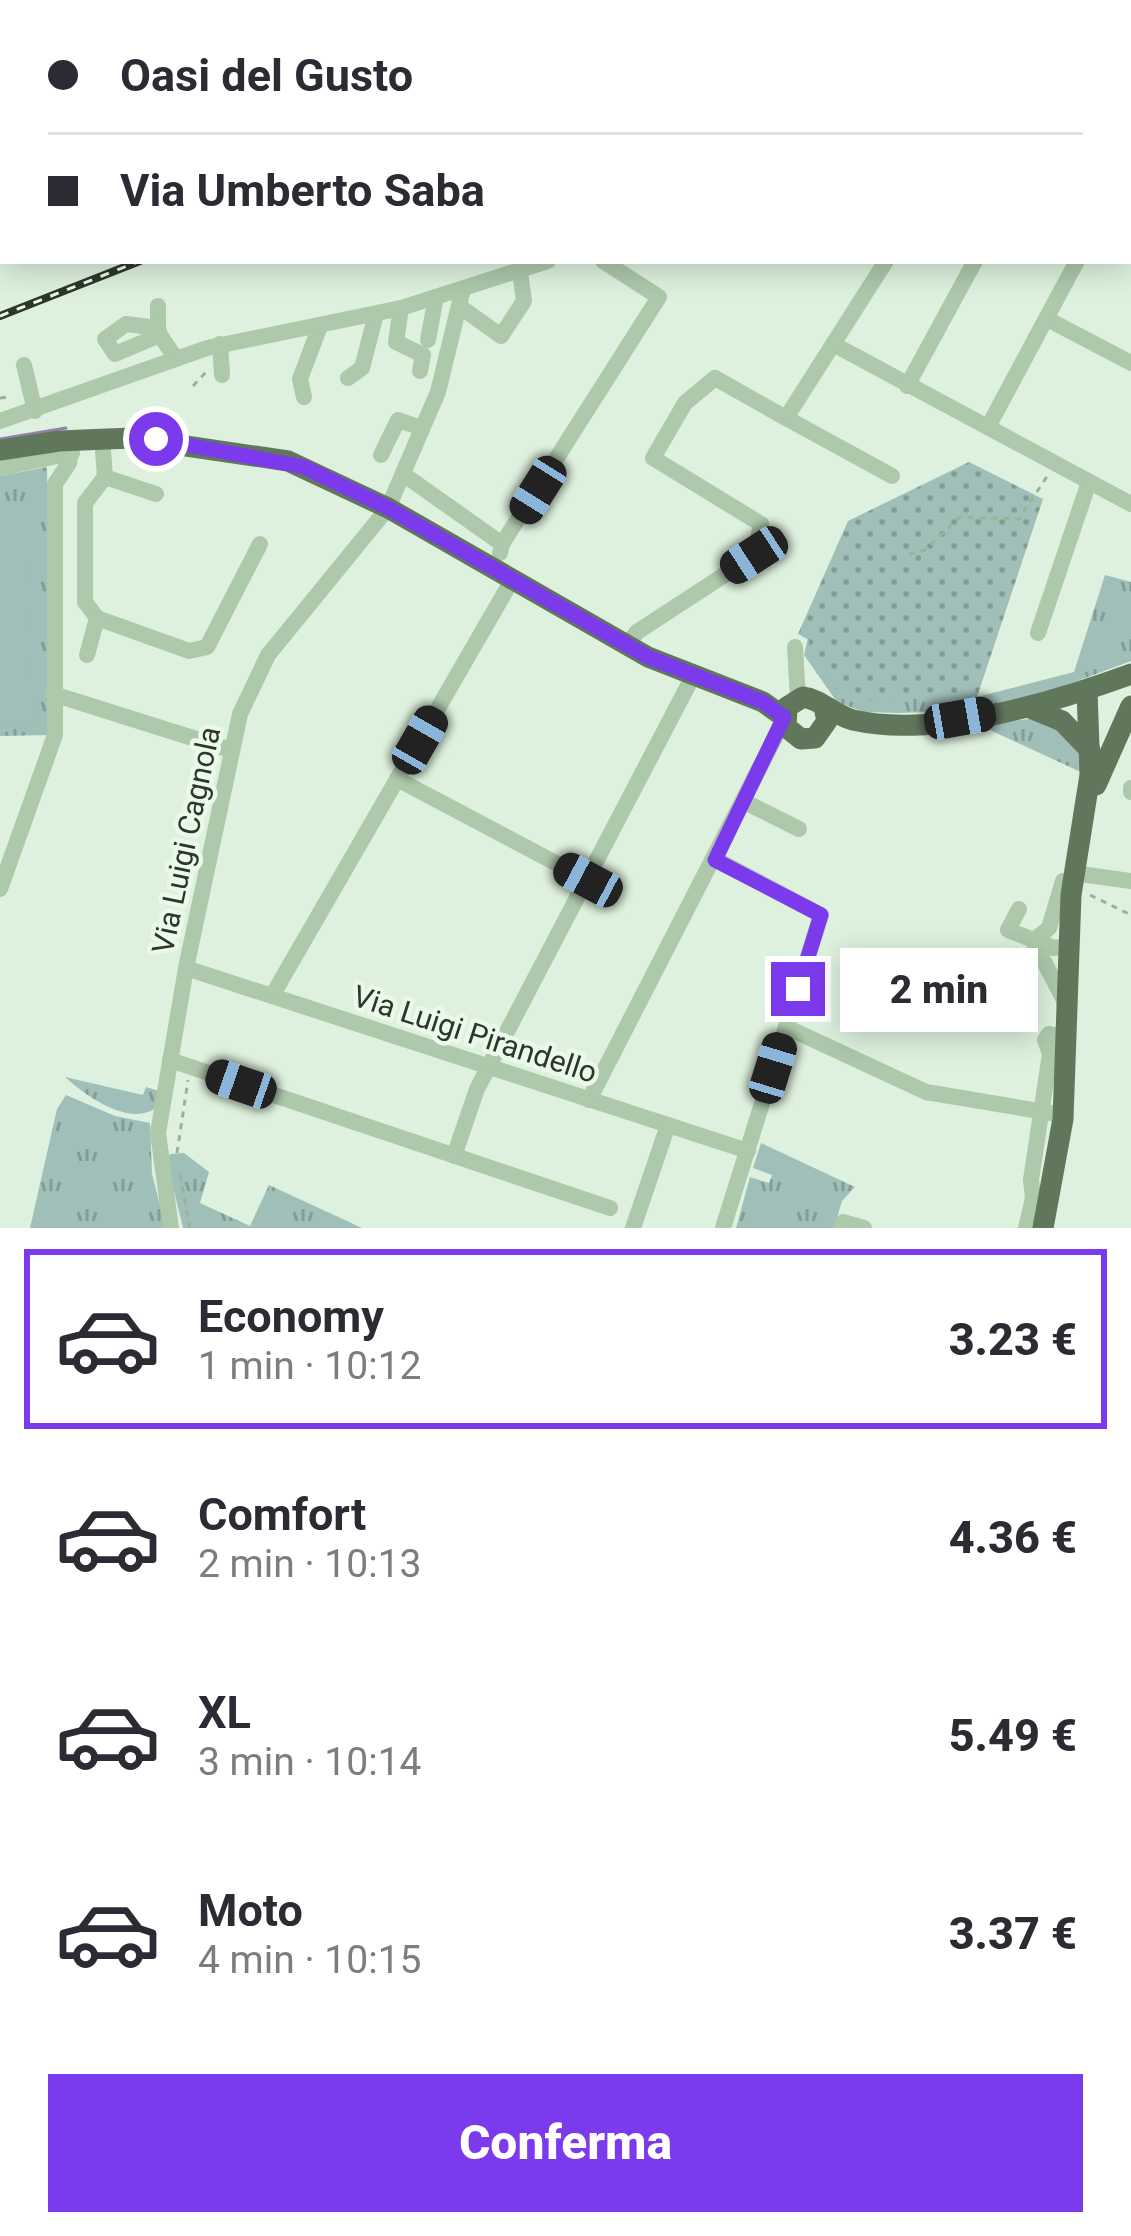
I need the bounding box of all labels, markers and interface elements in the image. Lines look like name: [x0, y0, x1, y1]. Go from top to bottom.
text: Oasi del Gusto: [120, 49, 413, 102]
text: Via Umberto Saba: [120, 164, 485, 217]
route start: [129, 412, 183, 466]
car: [504, 450, 572, 530]
car: [714, 520, 794, 590]
car: [921, 694, 999, 742]
car: [386, 700, 454, 780]
street label: Via Luigi Cagnola: [145, 723, 227, 957]
car: [548, 847, 628, 913]
callout: 2 min: [840, 947, 1038, 1031]
route end: [771, 962, 825, 1016]
text: 2 min: [890, 967, 988, 1013]
street label: Via Luigi Pirandello: [349, 978, 601, 1090]
car: [745, 1028, 801, 1108]
car: [201, 1055, 281, 1113]
icon: car: [54, 1285, 162, 1393]
text: Economy: [198, 1290, 384, 1343]
text: 3.23 €: [949, 1313, 1077, 1366]
text: 1 min · 10:12: [198, 1343, 421, 1389]
icon: car: [54, 1483, 162, 1591]
text: Comfort: [198, 1488, 366, 1541]
text: 4.36 €: [949, 1511, 1077, 1564]
text: 2 min · 10:13: [198, 1541, 421, 1587]
icon: car: [54, 1681, 162, 1789]
text: XL: [198, 1686, 251, 1739]
text: 5.49 €: [949, 1709, 1077, 1762]
text: 3 min · 10:14: [198, 1739, 421, 1785]
icon: car: [54, 1879, 162, 1987]
text: Moto: [198, 1884, 303, 1937]
text: 3.37 €: [949, 1907, 1077, 1960]
text: 4 min · 10:15: [198, 1937, 421, 1983]
button: Conferma: [48, 2074, 1083, 2212]

